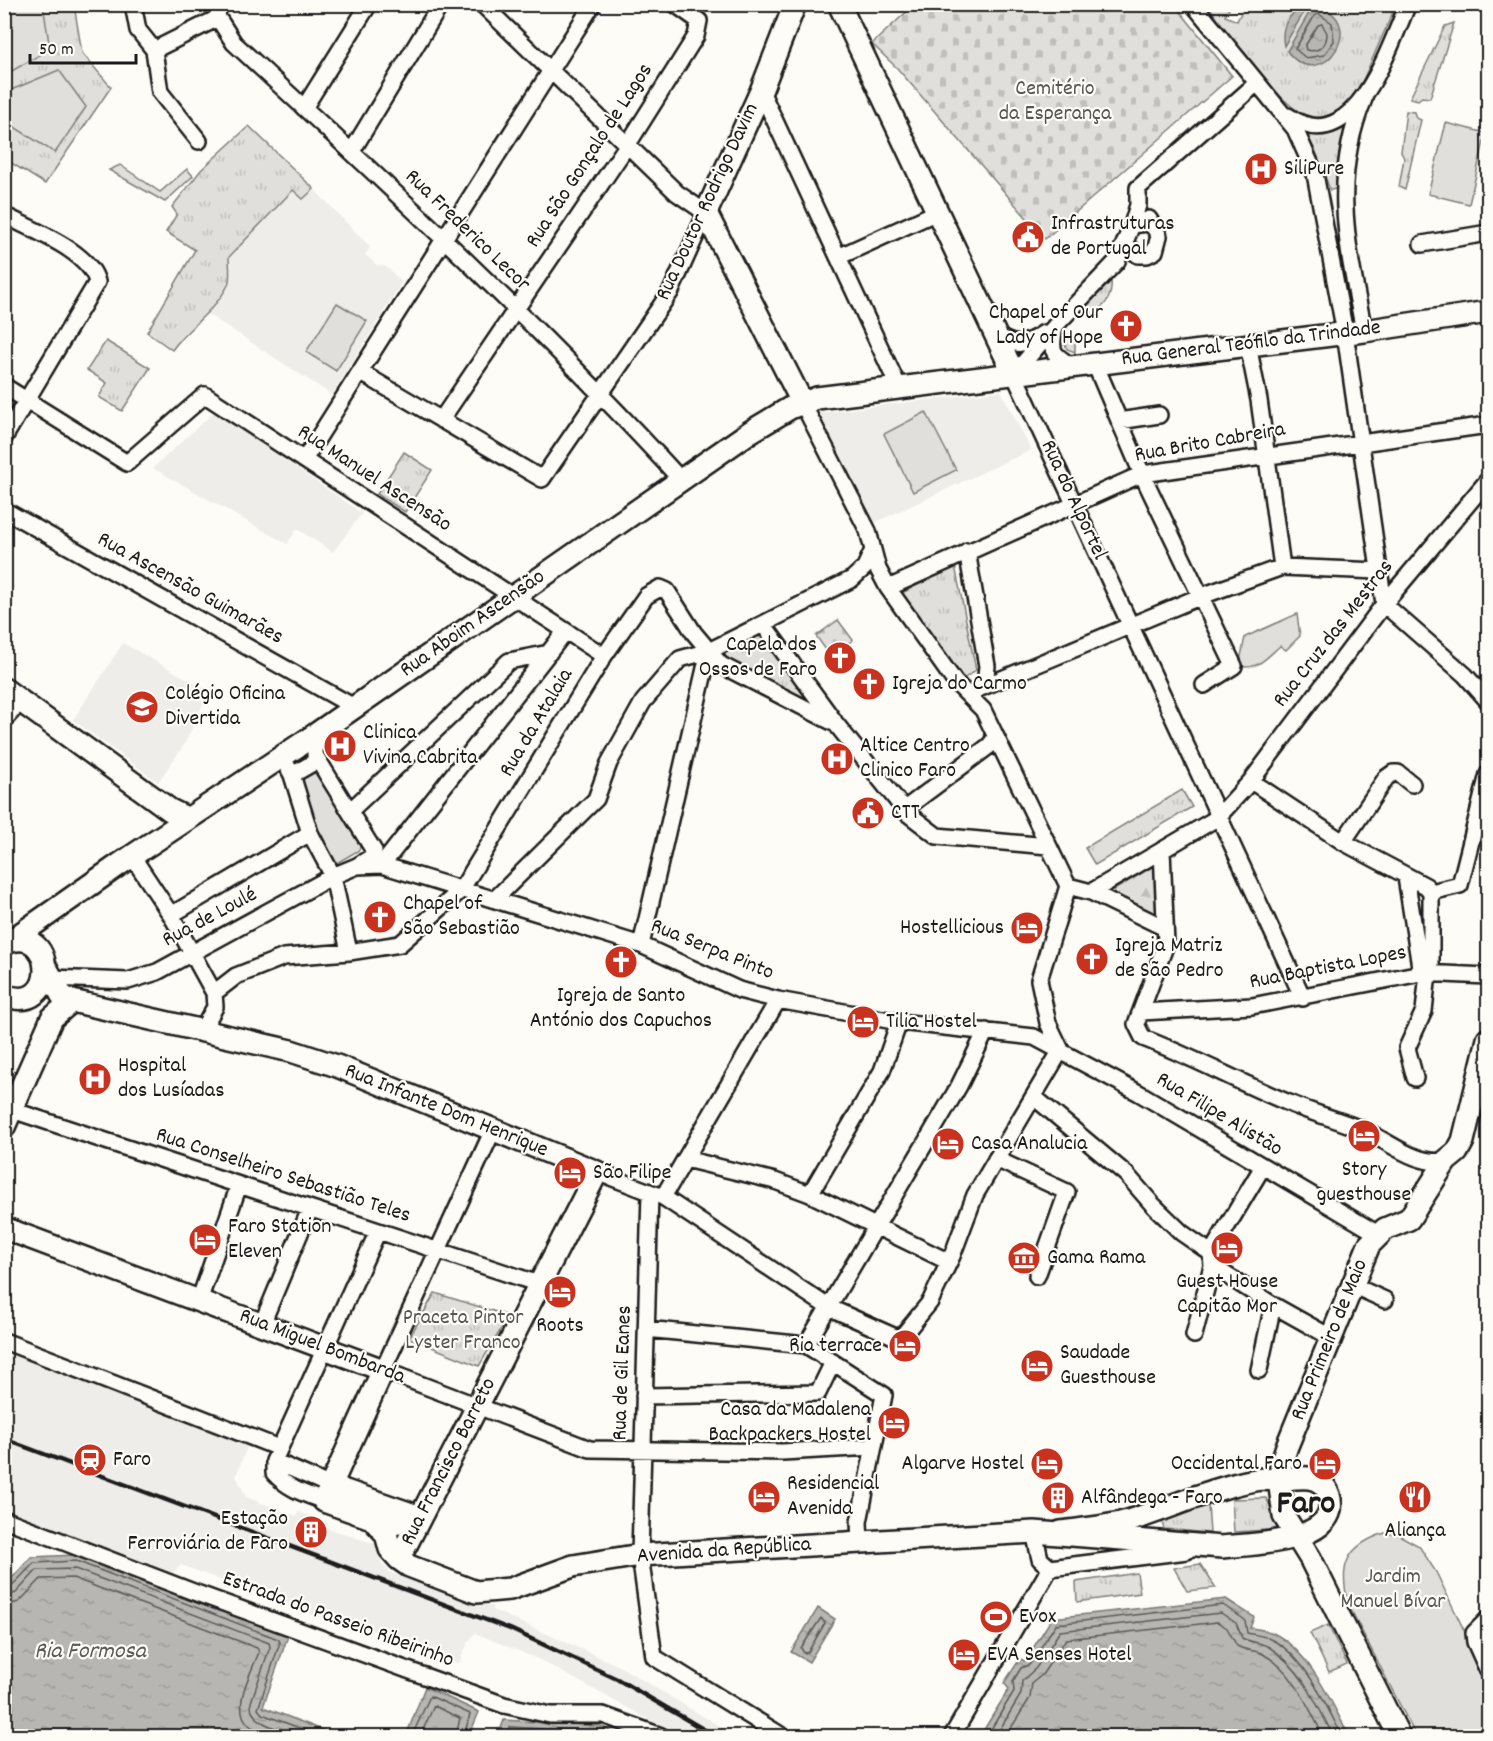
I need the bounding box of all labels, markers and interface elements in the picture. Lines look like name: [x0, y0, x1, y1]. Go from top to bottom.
scale bar: [30, 27, 136, 65]
text: 50 m: [39, 38, 74, 63]
street label: Rua São Gonçalo de Lagos: [519, 58, 661, 254]
park label: Cemitério da Esperança: [999, 74, 1112, 130]
street label: Rua Doutor Rodrigo Davim: [649, 98, 767, 306]
hospital icon: SiliPure: [1243, 151, 1279, 187]
place label: SiliPure: [1284, 154, 1344, 185]
street label: Rua Frederico Lecor: [397, 163, 538, 300]
place label: Infrastruturas de Portugal: [1051, 209, 1175, 265]
public building icon: Infrastruturas de Portugal: [1010, 219, 1046, 255]
place label: Chapel of Our Lady of Hope: [989, 298, 1104, 354]
church icon: Chapel of Our Lady of Hope: [1108, 308, 1144, 344]
street label: Rua General Teófilo da Trindade: [1120, 313, 1382, 375]
street label: Rua Brito Cabreira: [1132, 414, 1288, 471]
street label: Rua Manuel Ascensão: [291, 417, 457, 541]
street label: Rua do Alportel: [1032, 435, 1114, 565]
street label: Rua Ascensão Guimarães: [91, 525, 289, 653]
street label: Rua Cruz das Mestras: [1266, 553, 1402, 715]
street label: Rua Aboim Ascensão: [394, 562, 552, 686]
place label: Capela dos Ossos de Faro: [699, 630, 817, 686]
church icon: Capela dos Ossos de Faro: [822, 640, 858, 676]
street label: Rua da Atalaia: [492, 662, 582, 783]
church icon: Igreja do Carmo: [851, 666, 887, 702]
place label: Igreja do Carmo: [892, 669, 1027, 700]
place label: Colégio Oficina Divertida: [165, 679, 286, 735]
school or university icon: Colégio Oficina Divertida: [124, 689, 160, 725]
place label: Clinica Vivina Cabrita: [363, 718, 478, 774]
hospital icon: Clinica Vivina Cabrita: [322, 728, 358, 764]
place label: Altice Centro Clinico Faro: [860, 731, 970, 787]
hospital icon: Altice Centro Clinico Faro: [819, 741, 855, 777]
public building icon: CTT: [850, 795, 886, 831]
place label: CTT: [891, 798, 920, 829]
street label: Rua de Loulé: [157, 880, 263, 956]
place label: Chapel of São Sebastião: [403, 889, 520, 945]
church icon: Chapel of São Sebastião: [362, 899, 398, 935]
hotel icon: Hostellicious: [1009, 910, 1045, 946]
street label: Rua Serpa Pinto: [646, 911, 778, 989]
place label: Hostellicious: [900, 913, 1004, 944]
place label: Igreja Matriz de São Pedro: [1115, 931, 1223, 987]
street label: Rua Baptista Lopes: [1247, 938, 1409, 998]
church icon: Igreja Matriz de São Pedro: [1074, 941, 1110, 977]
church icon: Igreja de Santo António dos Capuchos: [603, 944, 639, 980]
place label: Igreja de Santo António dos Capuchos: [530, 981, 712, 1037]
hotel icon: Tilia Hostel: [845, 1004, 881, 1040]
place label: Tilia Hostel: [886, 1007, 977, 1038]
place label: Hospital dos Lusíadas: [118, 1051, 224, 1107]
street label: Rua Infante Dom Henrique: [340, 1056, 552, 1166]
hospital icon: Hospital dos Lusíadas: [77, 1061, 113, 1097]
street label: Rua Filipe Alistão: [1150, 1065, 1288, 1165]
hotel icon: Story guesthouse: [1346, 1118, 1382, 1154]
street label: Rua Conselheiro Sebastião Teles: [152, 1120, 414, 1232]
hotel icon: Casa Analucia: [930, 1126, 966, 1162]
place label: Casa Analucia: [971, 1129, 1088, 1160]
hotel icon: São Filipe: [552, 1155, 588, 1191]
place label: Story guesthouse: [1317, 1155, 1411, 1211]
place label: São Filipe: [593, 1158, 671, 1189]
place label: Faro Station Eleven: [228, 1212, 331, 1268]
hotel icon: Faro Station Eleven: [187, 1222, 223, 1258]
hotel icon: Guest House Capitão Mor: [1209, 1230, 1245, 1266]
museum icon: Gama Rama: [1006, 1240, 1042, 1276]
place label: Gama Rama: [1047, 1243, 1146, 1274]
street label: Rua Primeiro de Maio: [1283, 1255, 1377, 1425]
place label: Guest House Capitão Mor: [1176, 1267, 1278, 1323]
hotel icon: Roots: [542, 1274, 578, 1310]
street label: Rua Miguel Bombarda: [235, 1301, 410, 1393]
park label: Praceta Pintor Lyster Franco: [403, 1303, 524, 1359]
street label: Rua de Gil Eanes: [605, 1305, 641, 1441]
place label: Roots: [536, 1311, 584, 1342]
hotel icon: Ria terrace: [887, 1328, 923, 1364]
place label: Ria terrace: [789, 1331, 882, 1362]
place label: Saudade Guesthouse: [1060, 1338, 1156, 1394]
hotel icon: Saudade Guesthouse: [1019, 1348, 1055, 1384]
street label: Rua Francisco Barreto: [393, 1373, 505, 1551]
place label: Casa da Madalena Backpackers Hostel: [709, 1395, 872, 1451]
hotel icon: Casa da Madalena Backpackers Hostel: [876, 1405, 912, 1441]
station icon: Faro: [72, 1442, 108, 1478]
place label: Faro: [113, 1445, 151, 1476]
hotel icon: Algarve Hostel: [1029, 1446, 1065, 1482]
hotel icon: Occidental Faro: [1307, 1446, 1343, 1482]
place label: Algarve Hostel: [901, 1449, 1024, 1480]
place label: Occidental Faro: [1171, 1449, 1302, 1480]
place label: Residencial Avenida: [787, 1469, 879, 1525]
hotel icon: Residencial Avenida: [746, 1479, 782, 1515]
restaurant icon: Aliança: [1397, 1479, 1433, 1515]
building icon: Alfândega - Faro: [1040, 1480, 1076, 1516]
district label: Faro: [1277, 1481, 1335, 1530]
place label: Alfândega - Faro: [1081, 1483, 1223, 1514]
place label: Estação Ferroviária de Faro: [128, 1504, 288, 1560]
building icon: Estação Ferroviária de Faro: [293, 1514, 329, 1550]
place label: Aliança: [1385, 1516, 1446, 1547]
street label: Avenida da República: [636, 1529, 813, 1573]
park label: Jardim Manuel Bívar: [1341, 1562, 1446, 1618]
street label: Estrada do Passeio Ribeirinho: [218, 1564, 458, 1676]
sports icon: Evox: [978, 1599, 1014, 1635]
place label: Evox: [1019, 1602, 1056, 1633]
water label: Ria Formosa: [34, 1635, 148, 1669]
hotel icon: EVA Senses Hotel: [946, 1637, 982, 1673]
place label: EVA Senses Hotel: [987, 1640, 1132, 1671]

